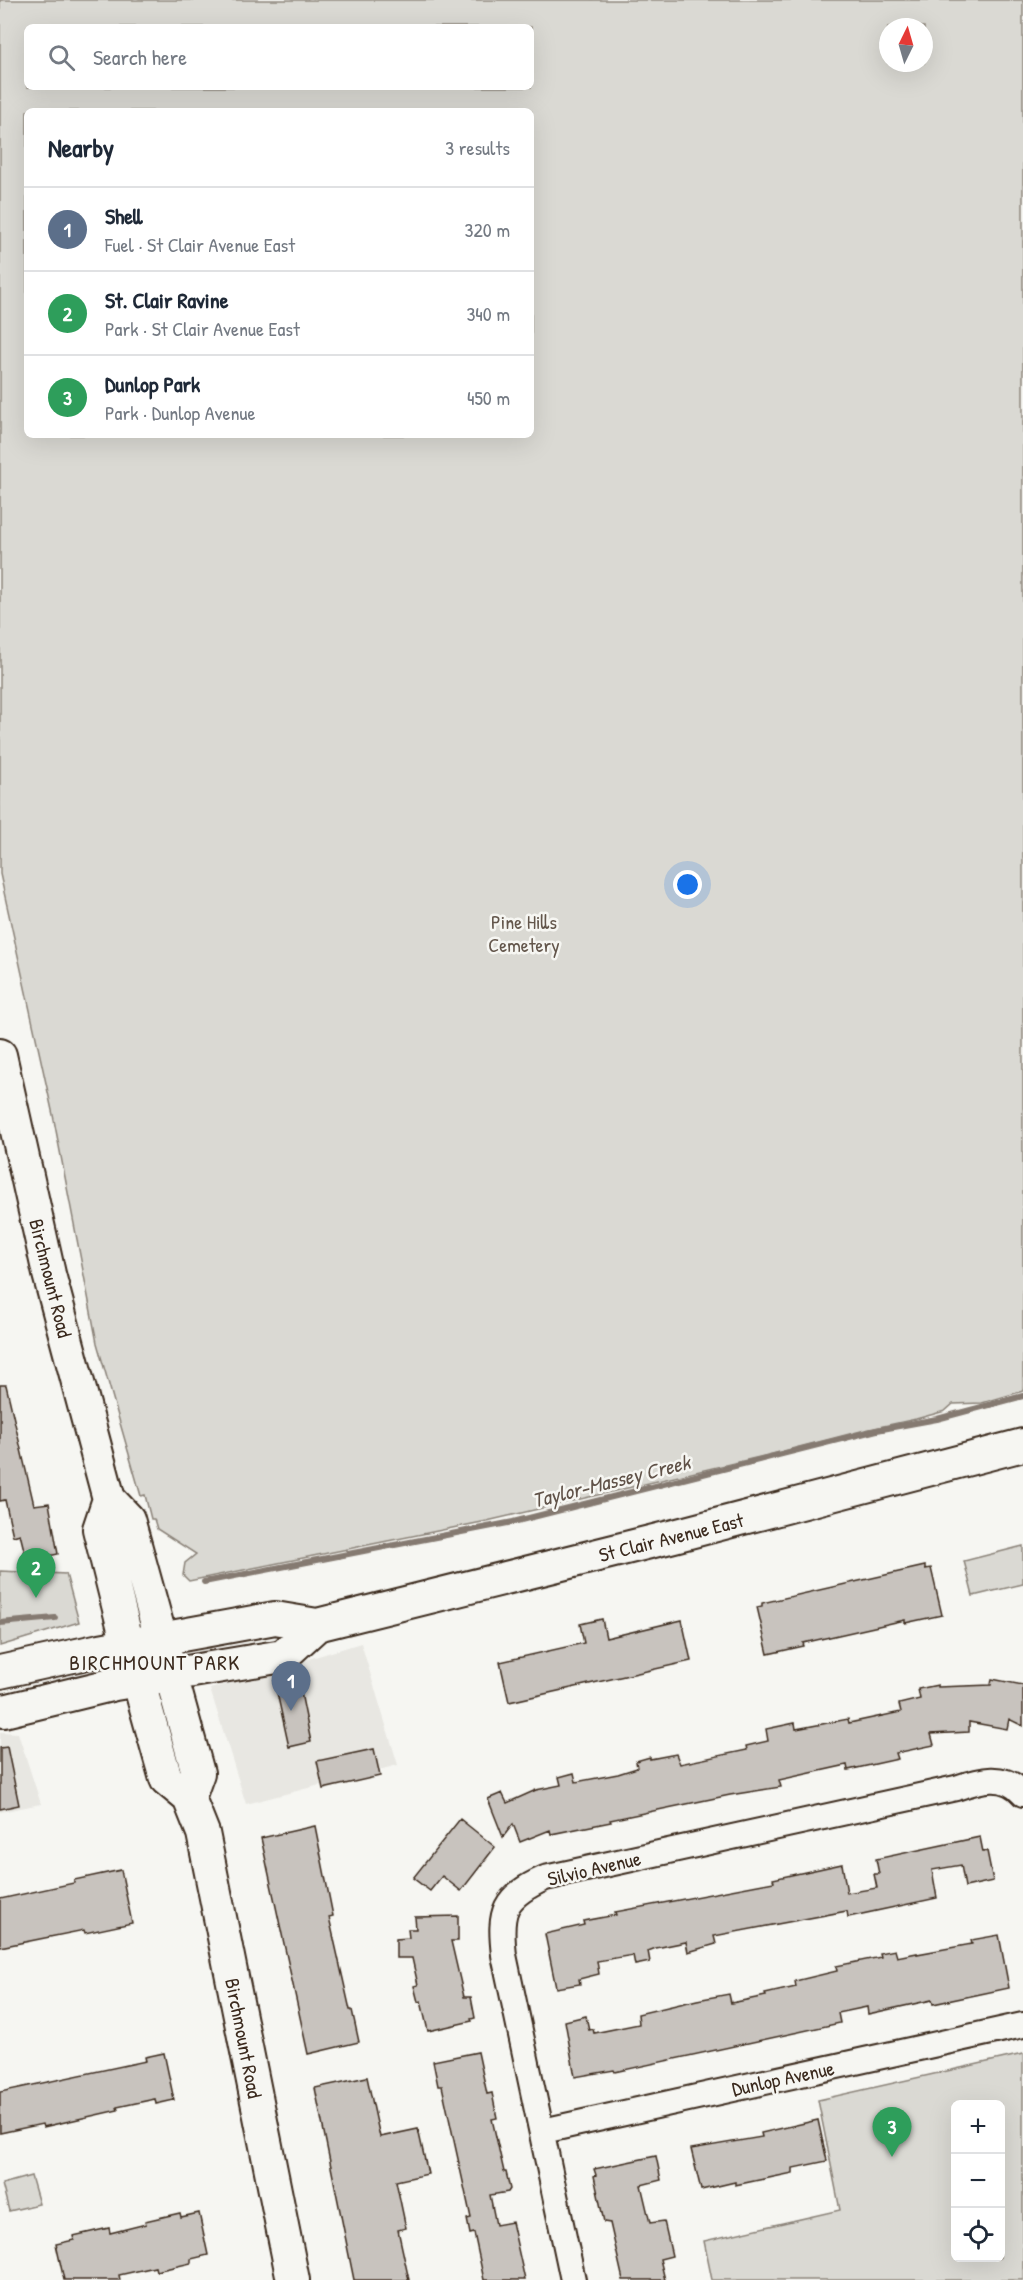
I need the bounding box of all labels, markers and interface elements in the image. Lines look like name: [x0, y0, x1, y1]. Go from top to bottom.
north arrow: [879, 18, 933, 72]
search box: [24, 24, 534, 90]
icon: search: [45, 41, 78, 74]
text: Search here: [93, 42, 187, 72]
text: Nearby: [48, 130, 114, 165]
text: 3 results: [445, 134, 510, 161]
text: Shell: [105, 201, 143, 231]
text: 1: [64, 216, 71, 243]
text: 320 m: [465, 216, 510, 243]
text: Fuel · St Clair Avenue East: [105, 231, 295, 258]
text: St. Clair Ravine: [105, 285, 228, 315]
text: 2: [63, 300, 72, 327]
text: 340 m: [466, 300, 510, 327]
text: Park · St Clair Avenue East: [105, 315, 300, 342]
text: Dunlop Park: [105, 369, 200, 399]
text: 3: [63, 384, 72, 411]
text: 450 m: [467, 384, 510, 411]
text: Park · Dunlop Avenue: [105, 399, 255, 426]
your location: [673, 870, 702, 899]
park label: Pine Hills Cemetery: [488, 908, 560, 958]
street label: Birchmount Road: [23, 1216, 79, 1340]
water label: Taylor-Massey Creek: [529, 1447, 695, 1515]
street label: St Clair Avenue East: [596, 1506, 747, 1568]
pin: 2: [16, 1548, 56, 1598]
district label: BIRCHMOUNT PARK: [69, 1648, 241, 1677]
pin: 1: [272, 1662, 310, 1711]
street label: Silvio Avenue: [545, 1844, 643, 1892]
street label: Birchmount Road: [219, 1976, 269, 2100]
street label: Dunlop Avenue: [729, 2054, 837, 2102]
map controls: [951, 2100, 1005, 2262]
button: +: [951, 2100, 1005, 2154]
pin: 3: [872, 2108, 912, 2157]
button: −: [951, 2154, 1005, 2208]
button: locate: [951, 2208, 1005, 2262]

